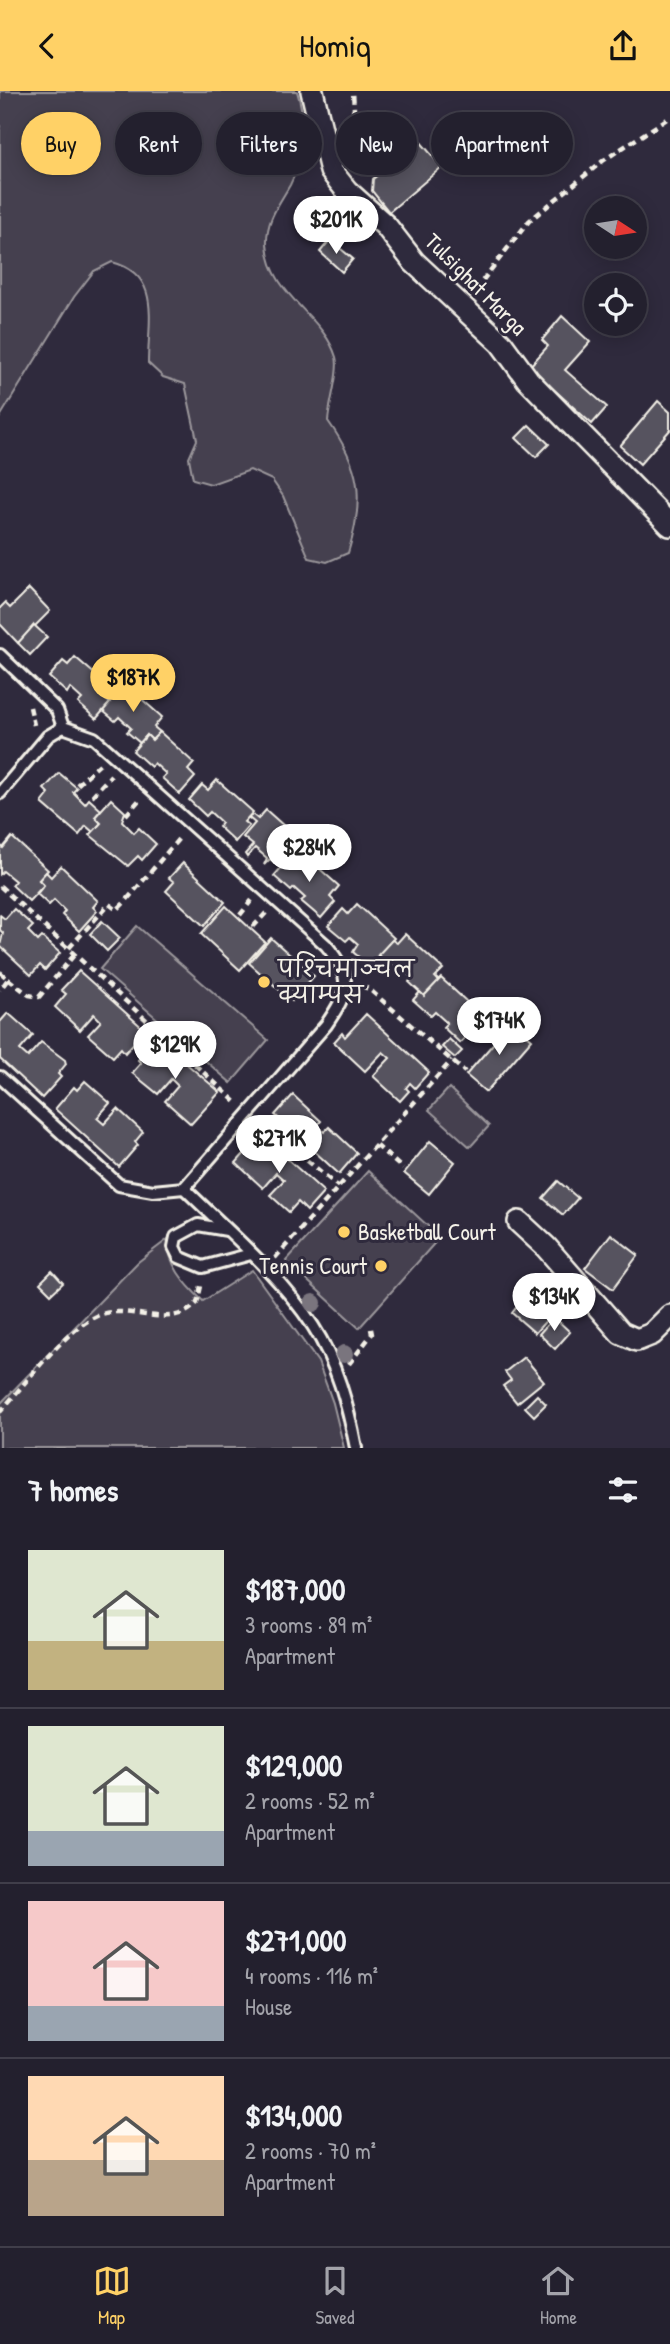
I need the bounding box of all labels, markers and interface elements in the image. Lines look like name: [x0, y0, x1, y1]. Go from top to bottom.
text: Homiq: [299, 24, 371, 67]
icon: back: [28, 27, 66, 65]
icon: share: [604, 27, 642, 65]
chip: Buy: [21, 112, 101, 175]
chip: Rent: [115, 112, 202, 175]
chip: Filters: [216, 112, 322, 175]
chip: New: [336, 112, 417, 175]
chip: Apartment: [431, 112, 573, 175]
north arrow: [584, 196, 648, 259]
map controls: [584, 196, 647, 336]
pin: $201K: [287, 197, 385, 256]
text: $201K: [309, 203, 363, 234]
street label: Tulsighat Marga: [418, 226, 534, 342]
button: locate: [584, 273, 647, 336]
pin: $187K: [84, 655, 182, 714]
text: $187K: [106, 661, 160, 692]
pin: $284K: [260, 825, 358, 884]
text: $284K: [282, 831, 336, 862]
place label: पश्‍चिमाञ्‍चल क्याम्पस: [276, 951, 416, 1010]
marker: पश्‍चिमाञ्‍चल क्याम्पस: [256, 974, 272, 990]
pin: $174K: [450, 997, 548, 1057]
text: $174K: [473, 1004, 525, 1035]
pin: $129K: [126, 1021, 224, 1081]
text: $129K: [149, 1028, 201, 1059]
pin: $271K: [230, 1115, 328, 1175]
text: $271K: [252, 1122, 306, 1153]
place label: Basketball Court: [358, 1216, 497, 1247]
marker: Basketball Court: [336, 1224, 352, 1240]
place label: Tennis Court: [259, 1250, 368, 1281]
marker: Tennis Court: [373, 1258, 389, 1274]
pin: $134K: [505, 1273, 603, 1333]
text: $134K: [529, 1280, 579, 1311]
text: 7 homes: [28, 1470, 118, 1510]
icon: filters: [604, 1471, 642, 1509]
text: $187,000: [245, 1569, 345, 1609]
icon: home: [84, 1578, 168, 1662]
text: 3 rooms · 89 m²: [245, 1609, 372, 1640]
text: Apartment: [245, 1640, 335, 1671]
text: $129,000: [245, 1745, 343, 1785]
icon: home: [84, 1754, 168, 1838]
text: 2 rooms · 52 m²: [245, 1785, 375, 1816]
text: Apartment: [245, 1816, 335, 1847]
text: $271,000: [245, 1920, 346, 1960]
icon: home: [84, 1929, 168, 2013]
text: 4 rooms · 116 m²: [245, 1960, 378, 1991]
text: House: [245, 1991, 292, 2022]
text: $134,000: [245, 2095, 342, 2135]
icon: home: [84, 2104, 168, 2188]
text: 2 rooms · 70 m²: [245, 2135, 376, 2166]
text: Apartment: [245, 2166, 335, 2197]
tab: Map: [93, 2262, 131, 2330]
tab: Saved: [316, 2262, 354, 2330]
tab: Home: [539, 2262, 577, 2330]

